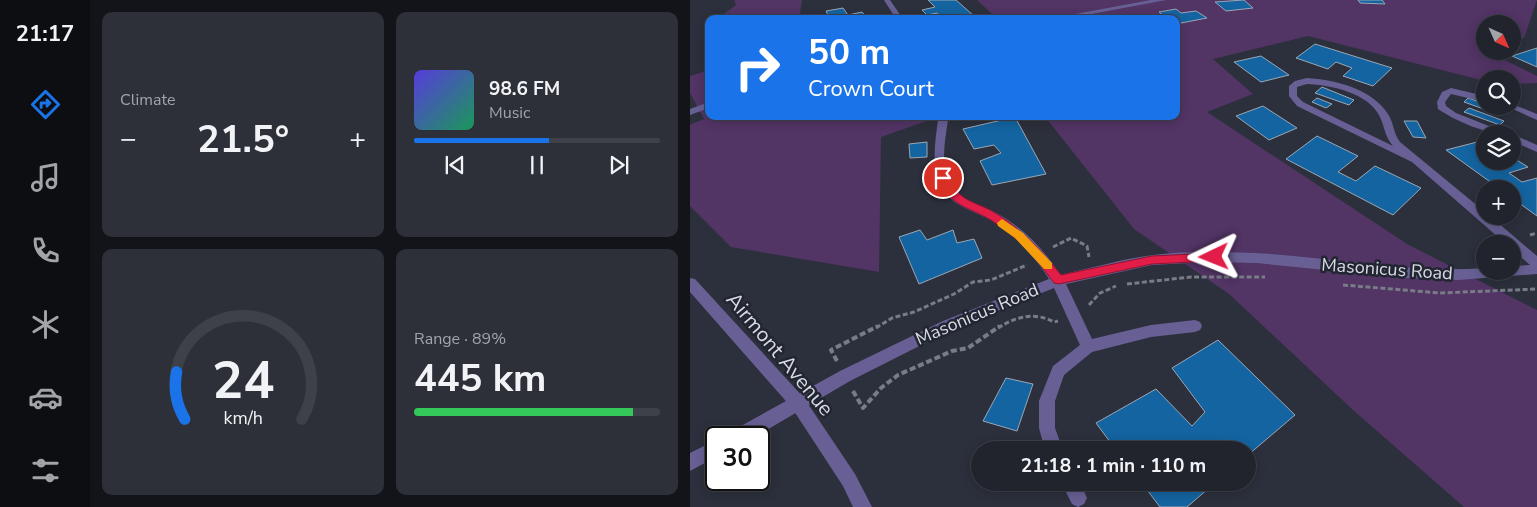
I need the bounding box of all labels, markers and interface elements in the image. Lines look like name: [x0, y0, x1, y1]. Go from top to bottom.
north arrow: [1476, 15, 1521, 60]
map controls: [1476, 15, 1521, 280]
text: 21:17: [16, 19, 74, 49]
text: 50 m: [808, 29, 890, 76]
icon: right: [725, 35, 790, 100]
button: search: [1476, 70, 1521, 115]
text: Crown Court: [808, 74, 934, 104]
text: 98.6 FM: [489, 76, 560, 102]
icon: directions: [28, 87, 63, 122]
text: Climate: [120, 89, 175, 111]
text: Music: [489, 102, 530, 124]
text: 21.5°: [197, 114, 289, 165]
text: −: [120, 120, 137, 158]
text: +: [349, 120, 366, 158]
button: layers: [1476, 125, 1521, 170]
icon: previous: [441, 151, 469, 179]
icon: pause: [523, 151, 551, 179]
icon: next: [605, 151, 633, 179]
pin: [922, 157, 964, 199]
icon: music: [28, 160, 63, 195]
icon: arrive: [929, 164, 957, 192]
button: +: [1476, 180, 1521, 225]
position arrow: [1187, 230, 1239, 282]
icon: phone: [28, 233, 63, 268]
button: −: [1476, 235, 1521, 280]
street label: Masonicus Road: [1321, 252, 1453, 286]
street label: Masonicus Road: [912, 277, 1042, 351]
street label: Airmont Avenue: [720, 286, 840, 422]
icon: climate: [28, 307, 63, 342]
text: Range · 89%: [414, 328, 506, 350]
text: 24: [212, 345, 274, 416]
text: 445 km: [414, 353, 546, 404]
icon: car: [28, 380, 63, 415]
text: km/h: [223, 406, 263, 430]
speed limit sign: 30: [705, 426, 770, 491]
icon: filters: [28, 453, 63, 488]
text: 21:18 · 1 min · 110 m: [1021, 453, 1206, 479]

